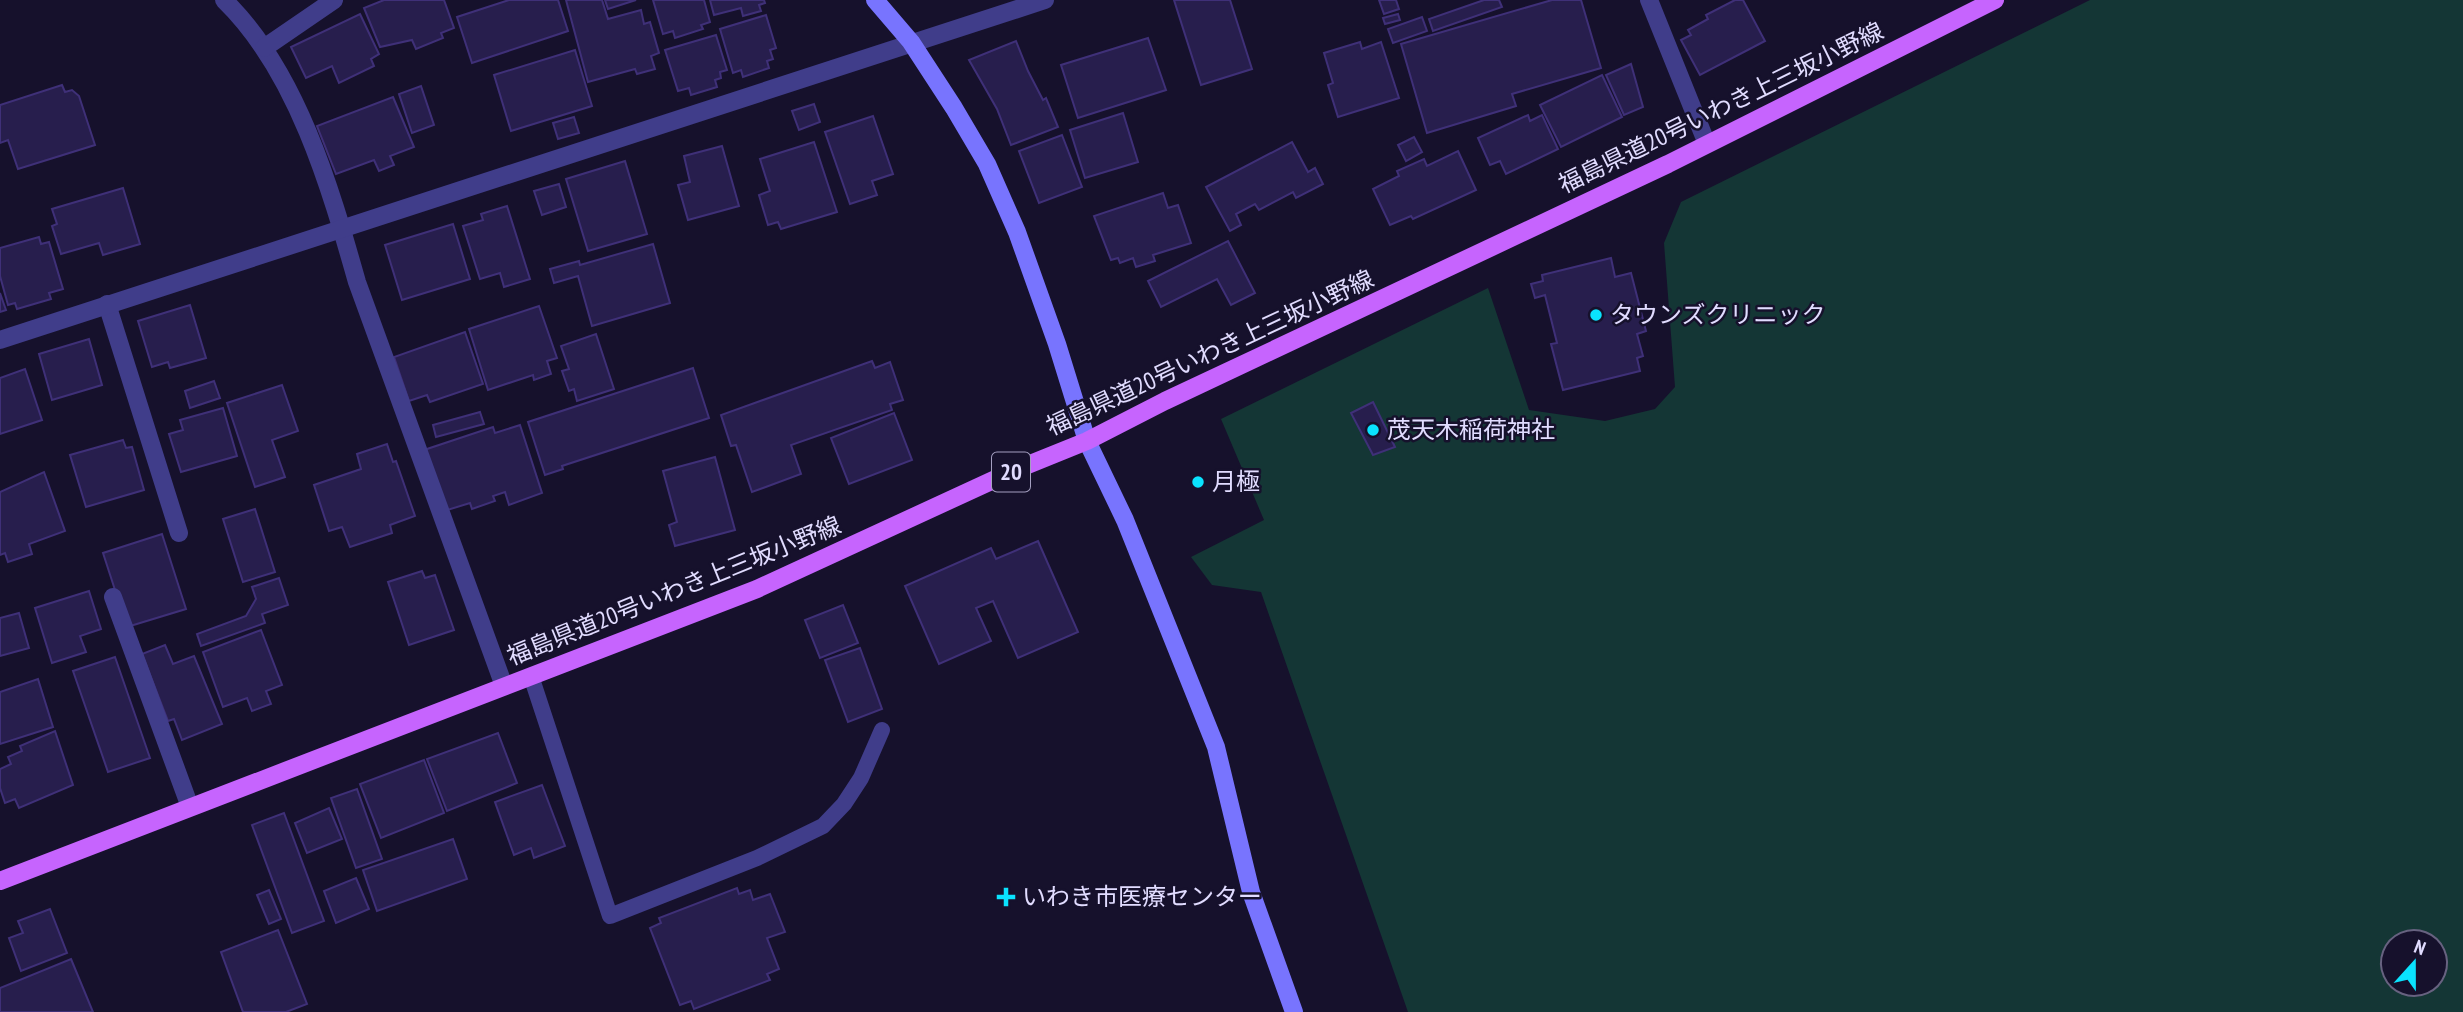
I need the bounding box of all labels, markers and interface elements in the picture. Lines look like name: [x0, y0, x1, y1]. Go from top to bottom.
street label: 福島県道20号いわき上三坂小野線: [1553, 15, 1888, 200]
street label: 福島県道20号いわき上三坂小野線: [1041, 263, 1378, 442]
place label: タウンズクリニック: [1610, 299, 1826, 330]
marker: タウンズクリニック: [1588, 307, 1604, 323]
place label: 茂天木稲荷神社: [1387, 414, 1555, 445]
marker: 茂天木稲荷神社: [1365, 422, 1381, 438]
road number: 20: [992, 452, 1030, 492]
place label: 月極: [1212, 466, 1260, 497]
marker: 月極: [1190, 474, 1206, 490]
street label: 福島県道20号いわき上三坂小野線: [502, 509, 845, 672]
place label: いわき市医療センター: [1022, 881, 1262, 912]
marker: いわき市医療センター: [996, 887, 1016, 907]
north arrow: [2379, 928, 2449, 998]
text: N: [2411, 934, 2429, 960]

